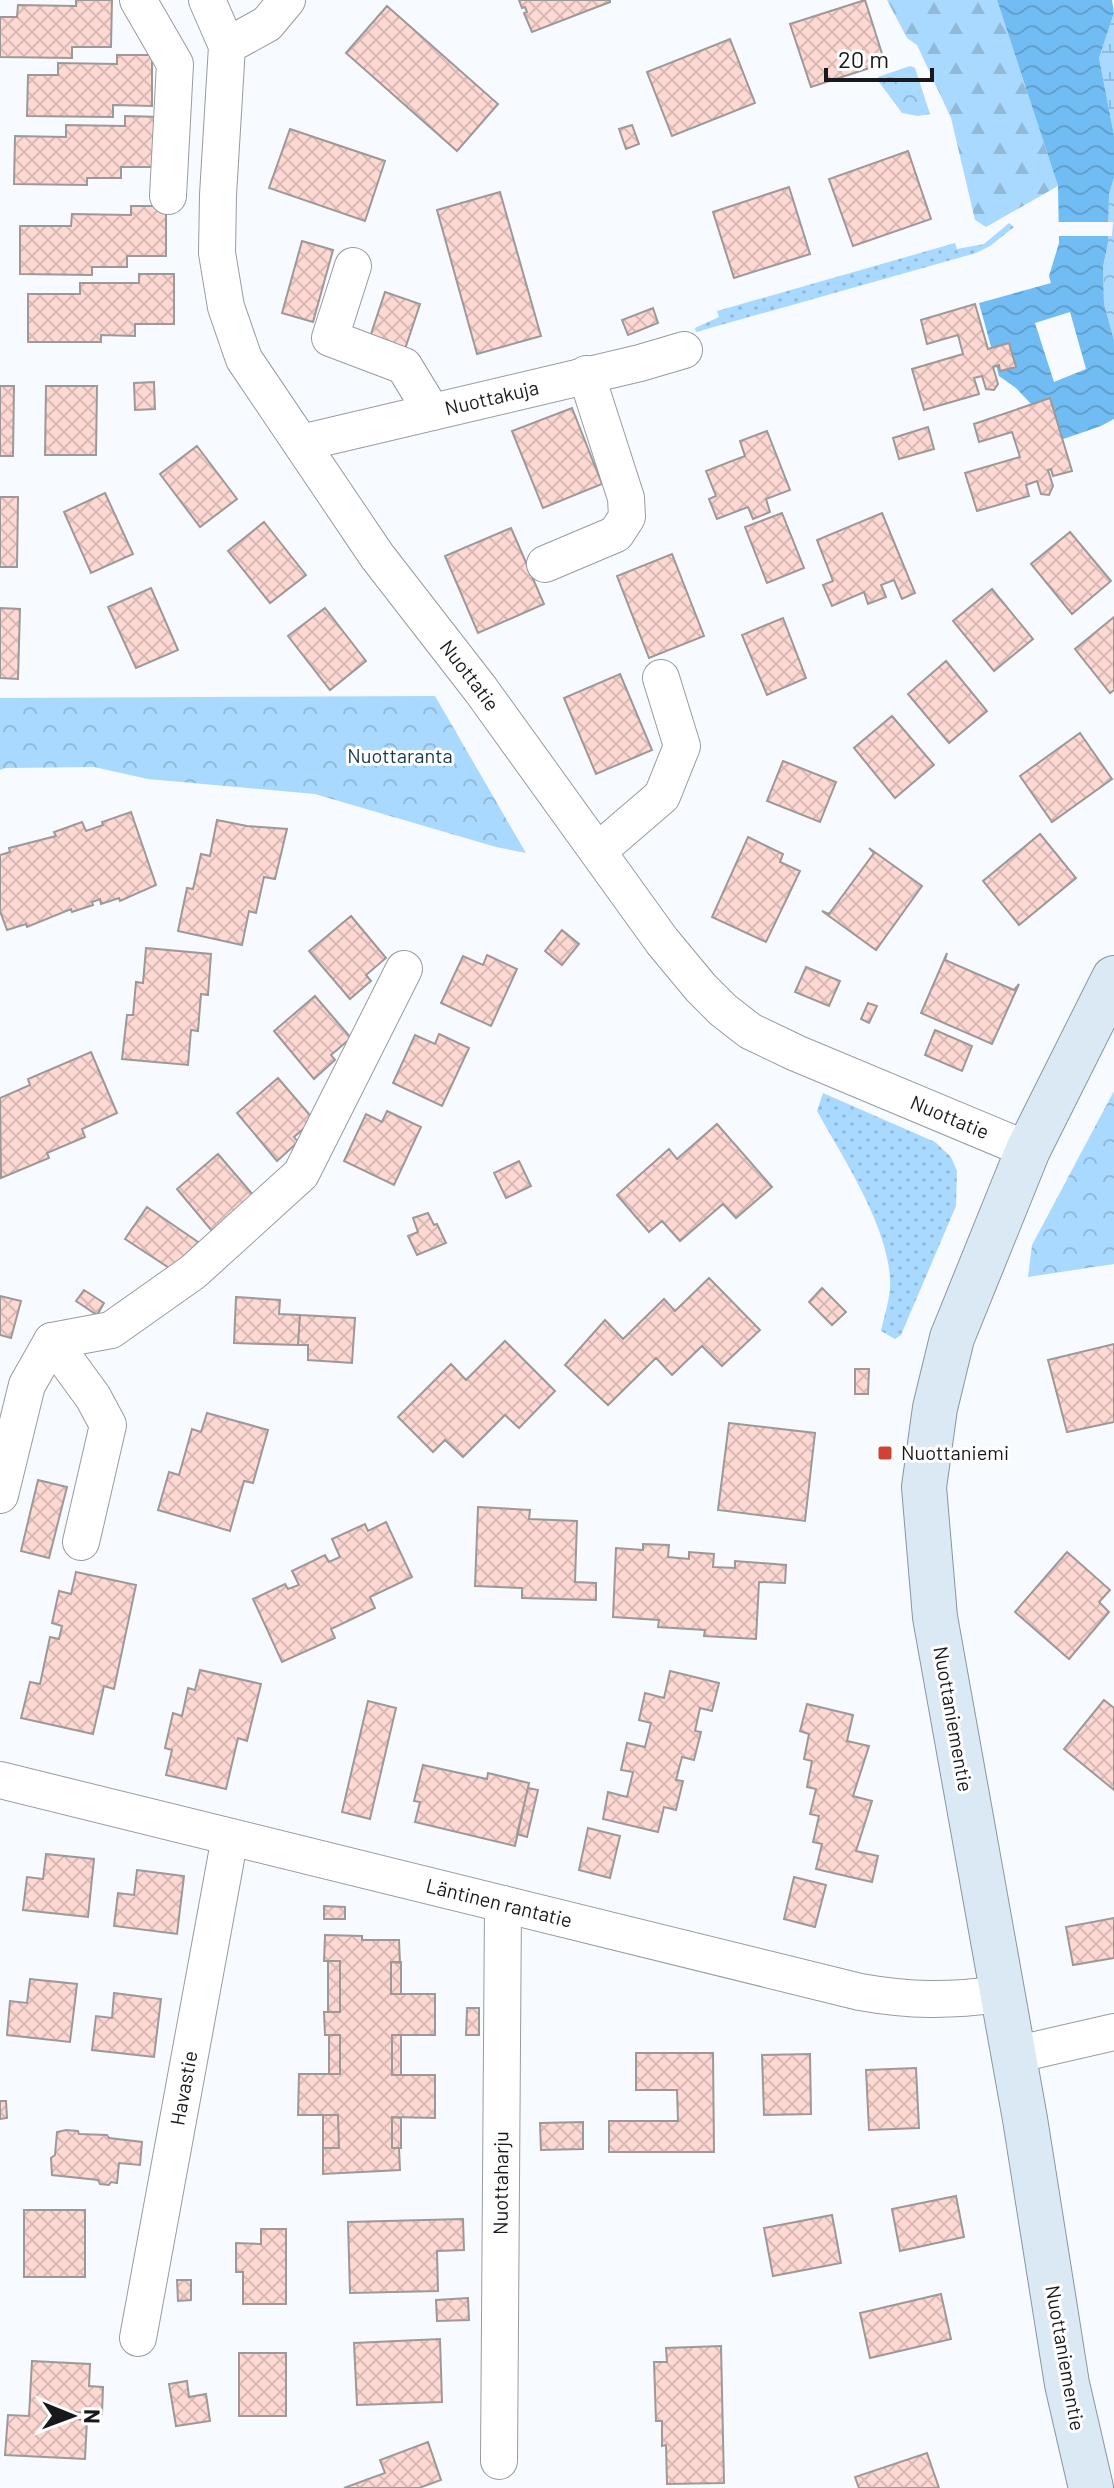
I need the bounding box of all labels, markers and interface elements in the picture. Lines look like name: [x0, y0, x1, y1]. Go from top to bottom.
scale bar: [826, 32, 932, 82]
text: 20 m: [838, 44, 889, 73]
street label: Nuottakuja: [442, 374, 541, 420]
street label: Nuottatie: [436, 635, 505, 715]
park label: Nuottaranta: [347, 743, 453, 767]
street label: Nuottatie: [907, 1089, 993, 1143]
place label: Nuottaniemi: [901, 1440, 1009, 1464]
marker: Nuottaniemi: [876, 1444, 894, 1462]
street label: Nuottaniementie: [929, 1644, 979, 1793]
street label: Läntinen rantatie: [424, 1872, 575, 1932]
street label: Havastie: [164, 2049, 202, 2127]
street label: Nuottaharju: [488, 2131, 512, 2235]
street label: Nuottaniementie: [1041, 2283, 1091, 2432]
north arrow: [32, 2376, 112, 2456]
text: N: [80, 2409, 106, 2424]

